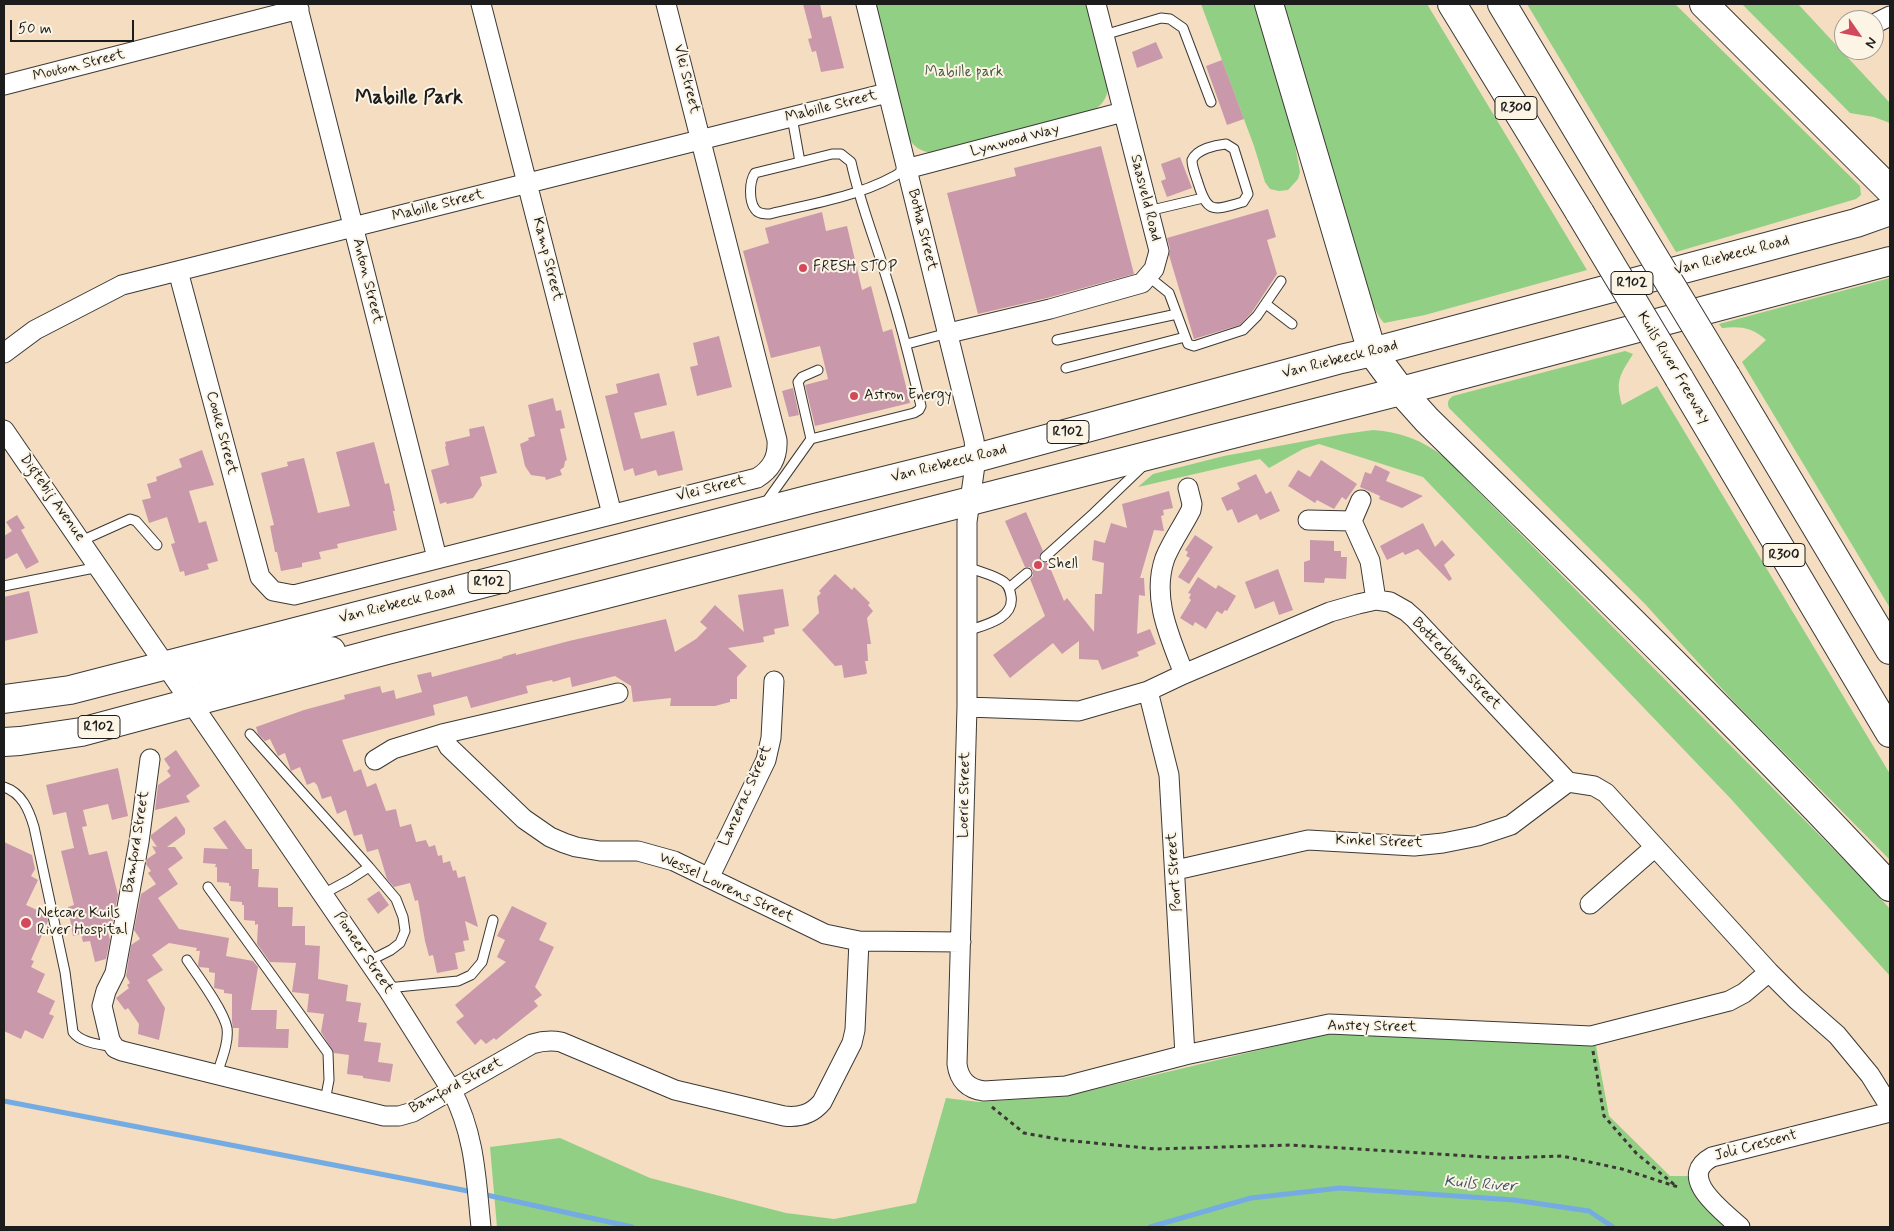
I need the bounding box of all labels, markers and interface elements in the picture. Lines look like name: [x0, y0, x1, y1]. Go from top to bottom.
scale bar: [12, 10, 136, 42]
north arrow: [1834, 10, 1884, 60]
text: 50 m: [18, 19, 52, 39]
text: N: [1861, 34, 1881, 51]
street label: Vlei Street: [669, 43, 703, 115]
street label: Mouton Street: [31, 46, 127, 86]
park label: Mabille park: [925, 64, 1003, 82]
district label: Mabille Park: [355, 87, 463, 111]
street label: Mabille Street: [783, 87, 879, 127]
road number: R300: [1495, 96, 1537, 120]
street label: Lynwood Way: [969, 121, 1061, 161]
street label: Saasveld Road: [1126, 153, 1164, 243]
street label: Mabille Street: [390, 186, 486, 226]
street label: Botha Street: [903, 187, 941, 273]
street label: Kamp Street: [528, 215, 566, 303]
street label: Van Riebeeck Road: [1672, 232, 1792, 280]
street label: Anton Street: [348, 237, 386, 325]
place label: FRESH STOP: [813, 259, 897, 277]
marker: FRESH STOP: [797, 262, 809, 274]
road number: R102: [1611, 272, 1653, 294]
street label: Kuils River Freeway: [1632, 309, 1714, 427]
street label: Van Riebeeck Road: [1280, 337, 1400, 383]
place label: Astron Energy: [864, 387, 952, 405]
street label: Cooke Street: [201, 389, 241, 477]
marker: Astron Energy: [848, 390, 860, 402]
road number: R102: [1047, 421, 1089, 444]
street label: Van Riebeeck Road: [889, 441, 1009, 487]
street label: Digtebij Avenue: [15, 451, 89, 545]
street label: Vlei Street: [675, 472, 747, 506]
road number: R300: [1763, 544, 1805, 566]
place label: Shell: [1048, 556, 1078, 574]
marker: Shell: [1032, 559, 1044, 571]
road number: R102: [468, 570, 510, 594]
street label: Van Riebeeck Road: [337, 582, 457, 628]
street label: Botterblom Street: [1408, 614, 1504, 714]
road number: R102: [78, 716, 120, 739]
street label: Lanzerac Street: [716, 743, 776, 849]
street label: Loerie Street: [955, 752, 975, 838]
street label: Bamford Street: [120, 790, 154, 894]
street label: Kinkel Street: [1335, 831, 1423, 853]
street label: Poort Street: [1163, 832, 1187, 912]
street label: Wessel Lourens Street: [656, 849, 796, 927]
place label: Netcare Kuils River Hospital: [37, 905, 128, 940]
street label: Pioneer Street: [329, 909, 397, 997]
marker: Netcare Kuils River Hospital: [19, 916, 33, 930]
street label: Anstey Street: [1327, 1017, 1417, 1037]
street label: Bamford Street: [406, 1054, 506, 1118]
street label: Joli Crescent: [1713, 1126, 1799, 1166]
water label: Kuils River: [1443, 1173, 1517, 1197]

